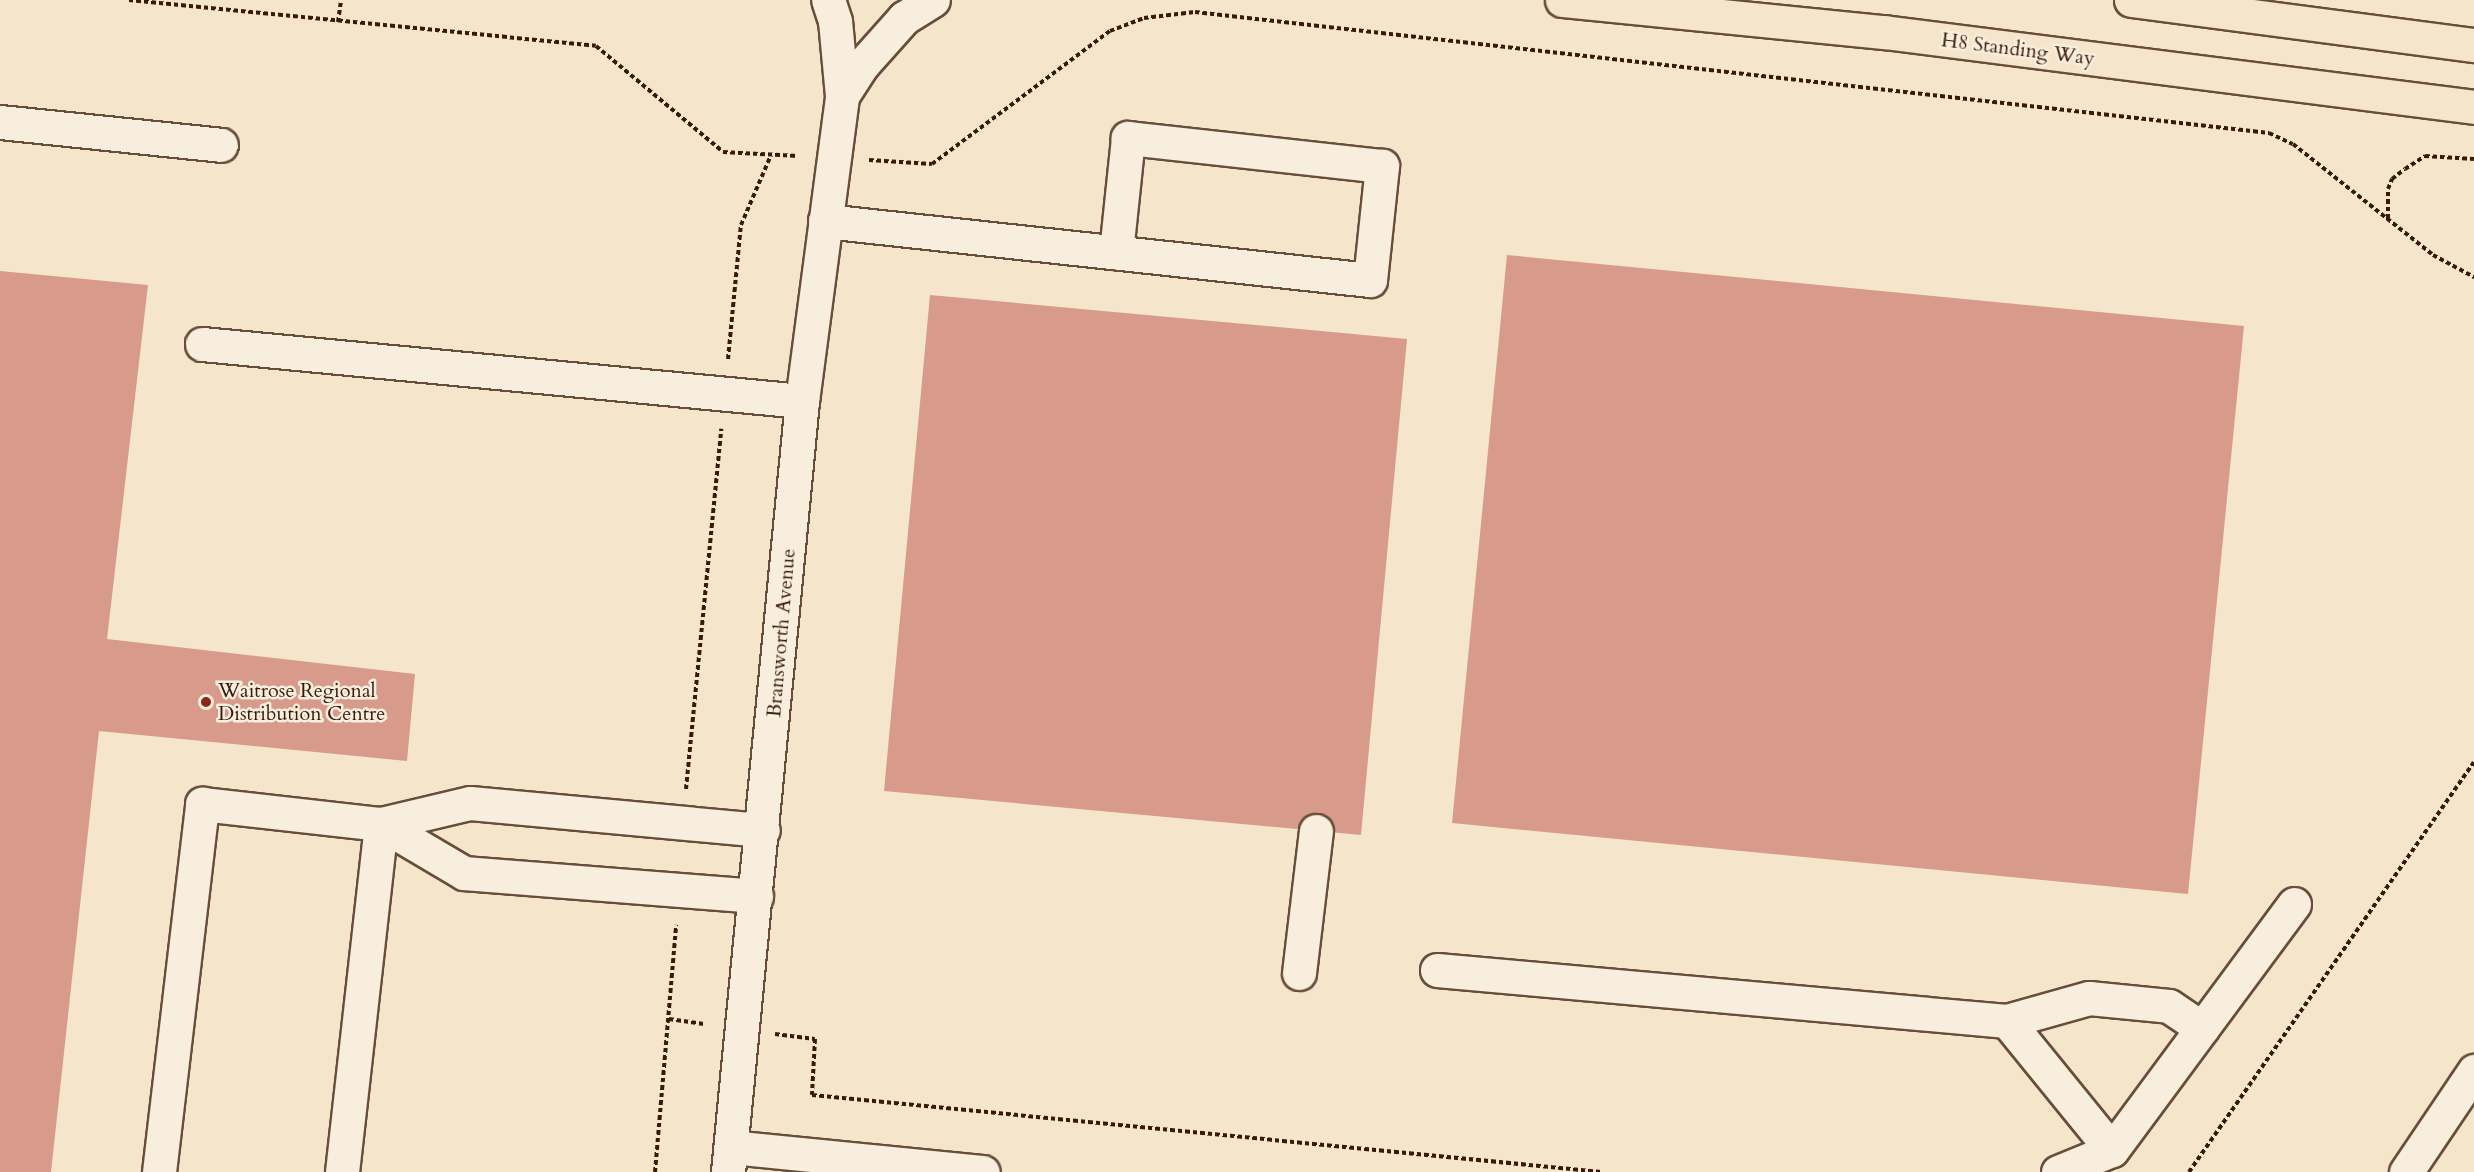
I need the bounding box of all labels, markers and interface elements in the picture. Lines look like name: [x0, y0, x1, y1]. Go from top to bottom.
street label: H8 Standing Way: [1940, 28, 2096, 70]
street label: Bransworth Avenue: [762, 548, 800, 718]
place label: Waitrose Regional Distribution Centre: [218, 678, 385, 725]
marker: Waitrose Regional Distribution Centre: [199, 695, 213, 709]

